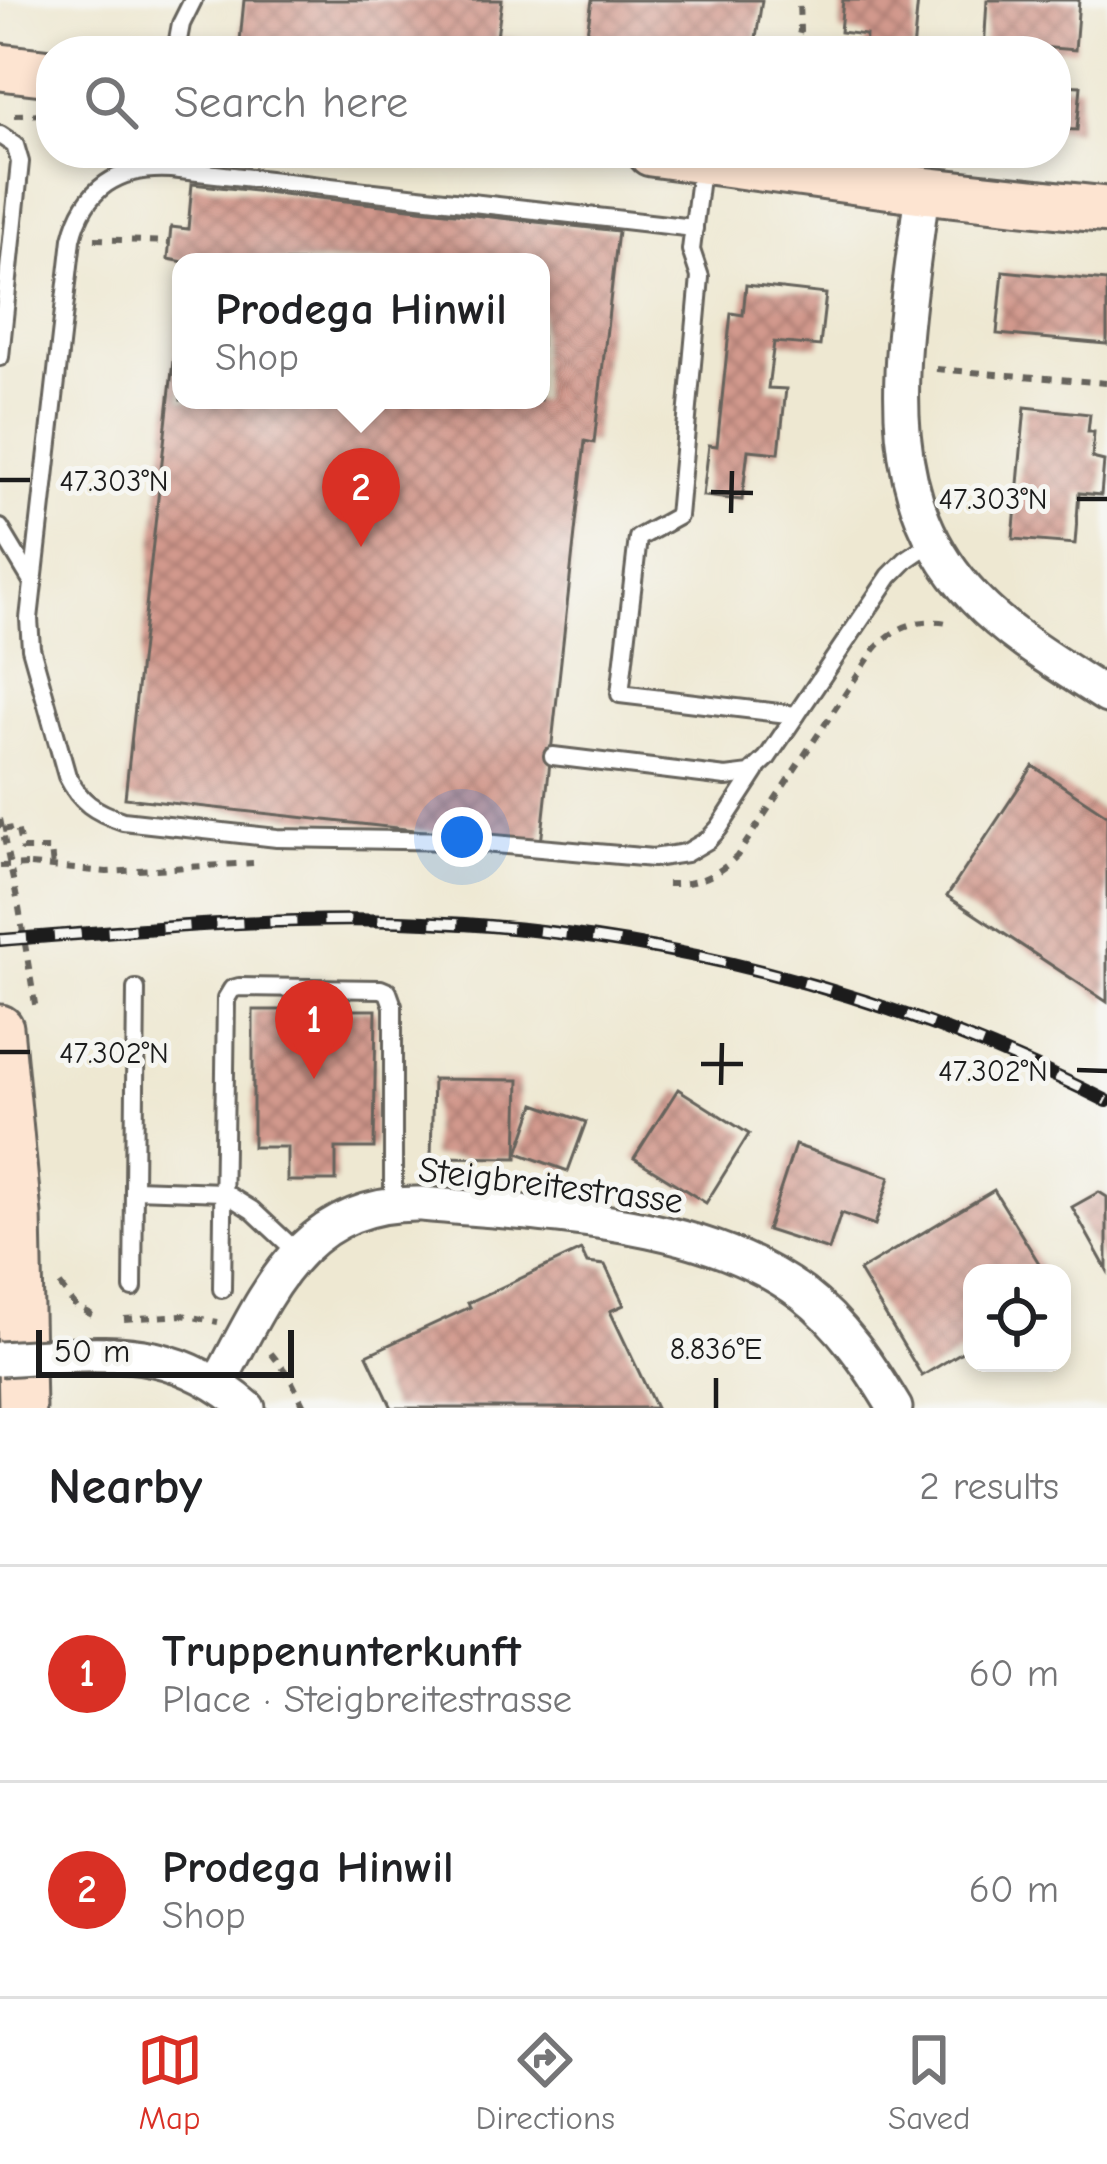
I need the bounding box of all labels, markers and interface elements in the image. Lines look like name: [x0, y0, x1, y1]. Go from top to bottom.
search box: [36, 36, 1071, 168]
icon: search: [78, 69, 144, 135]
text: Search here: [174, 76, 408, 128]
popup: [172, 253, 550, 409]
text: Prodega Hinwil: [215, 283, 507, 335]
text: Shop: [215, 335, 299, 380]
pin: 2: [322, 448, 400, 547]
text: 47.303°N: [59, 464, 169, 499]
text: 47.303°N: [938, 482, 1048, 517]
your location: [432, 807, 492, 867]
pin: 1: [275, 980, 353, 1079]
text: 47.302°N: [59, 1036, 169, 1071]
text: 47.302°N: [938, 1054, 1048, 1089]
street label: Steigbreitestrasse: [416, 1149, 685, 1222]
map controls: [963, 1264, 1071, 1372]
button: locate: [963, 1264, 1071, 1372]
scale bar: [36, 1324, 294, 1377]
text: 50 m: [54, 1332, 130, 1370]
text: 8.836°E: [670, 1332, 762, 1367]
text: Nearby: [48, 1457, 202, 1516]
text: 2 results: [919, 1464, 1059, 1509]
text: Truppenunterkunft: [162, 1625, 521, 1677]
text: 1: [79, 1651, 95, 1696]
text: 60 m: [969, 1651, 1059, 1696]
text: Place · Steigbreitestrasse: [162, 1677, 572, 1722]
text: Prodega Hinwil: [162, 1841, 454, 1893]
text: 2: [77, 1867, 97, 1912]
text: 60 m: [969, 1867, 1059, 1912]
text: Shop: [162, 1893, 246, 1938]
tab: Map: [137, 2027, 203, 2137]
tab: Directions: [476, 2027, 615, 2137]
tab: Saved: [888, 2027, 970, 2137]

